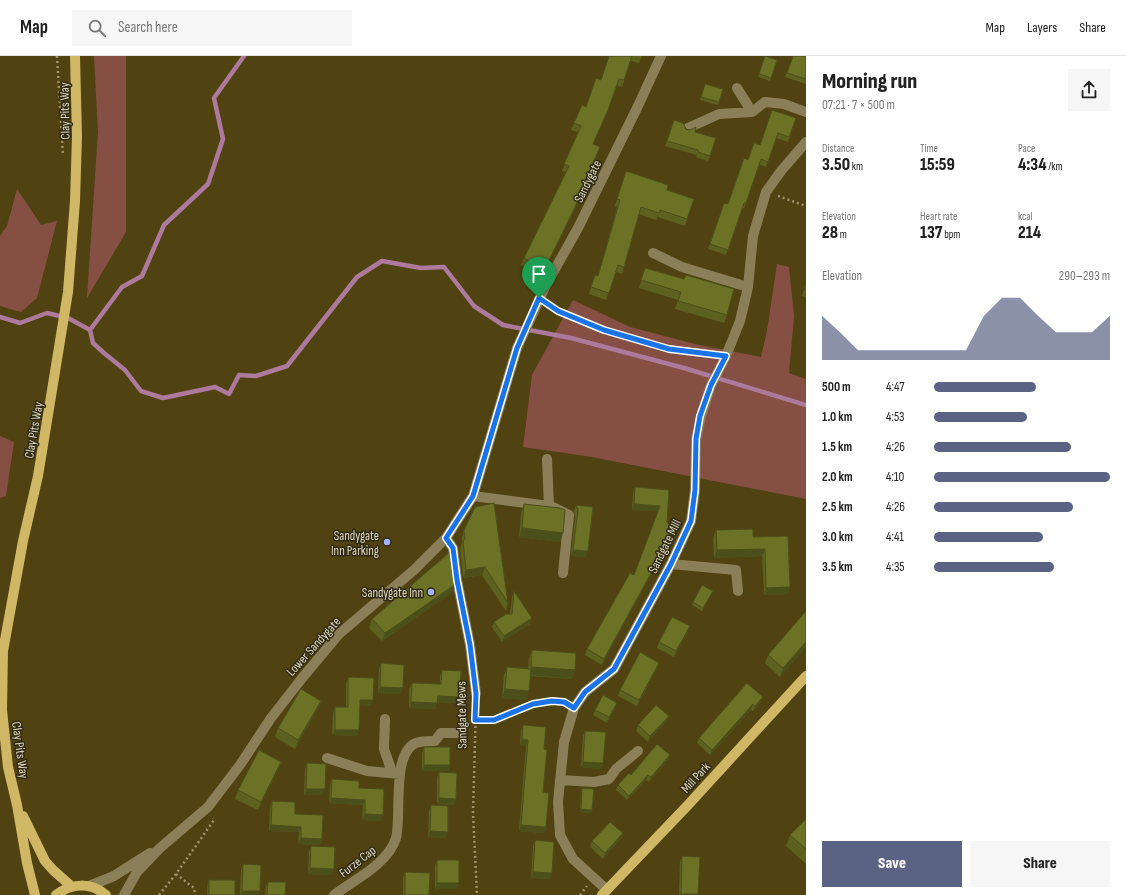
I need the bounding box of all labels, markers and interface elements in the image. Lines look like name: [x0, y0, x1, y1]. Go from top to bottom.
search box: [72, 10, 352, 46]
text: Map: [20, 16, 48, 39]
icon: search: [86, 17, 108, 39]
text: Search here: [118, 18, 178, 37]
text: Map: [985, 19, 1005, 36]
text: Layers: [1027, 19, 1057, 36]
text: Share: [1079, 19, 1106, 36]
text: Morning run: [822, 68, 917, 95]
button: share: [1068, 69, 1110, 111]
street label: Clay Pits Way: [57, 82, 73, 140]
text: 07:21 · 7 × 500 m: [822, 97, 895, 113]
text: Distance: [822, 142, 854, 155]
text: Time: [920, 142, 938, 155]
text: Pace: [1018, 142, 1036, 155]
text: 3.50: [822, 155, 850, 175]
text: 15:59: [920, 155, 955, 175]
text: 4:34: [1018, 155, 1046, 175]
street label: Sandygate: [571, 158, 605, 205]
text: km: [850, 160, 863, 173]
text: /km: [1046, 160, 1063, 173]
text: Elevation: [822, 210, 856, 223]
text: Heart rate: [920, 210, 958, 223]
text: kcal: [1018, 210, 1033, 223]
text: 28: [822, 223, 838, 243]
text: 137: [920, 223, 943, 243]
text: 214: [1018, 223, 1041, 243]
text: m: [838, 228, 847, 241]
text: bpm: [943, 228, 960, 241]
pin: [522, 257, 556, 298]
icon: arrive: [528, 263, 550, 285]
text: Elevation: [822, 268, 862, 284]
text: 290–293 m: [1059, 268, 1110, 284]
text: 500 m: [822, 379, 851, 395]
text: 4:47: [886, 379, 904, 395]
street label: Clay Pits Way: [21, 401, 47, 460]
text: 1.0 km: [822, 409, 852, 425]
text: 4:53: [886, 409, 905, 425]
text: 1.5 km: [822, 439, 852, 455]
text: 4:26: [886, 439, 905, 455]
text: 2.0 km: [822, 469, 853, 485]
text: 4:10: [886, 469, 904, 485]
text: 2.5 km: [822, 499, 853, 515]
text: 4:26: [886, 499, 905, 515]
street label: Sandgate MIll: [645, 517, 685, 576]
place label: Sandygate Inn Parking: [331, 528, 379, 559]
text: 3.0 km: [822, 529, 853, 545]
text: 4:41: [886, 529, 904, 545]
marker: Sandygate Inn Parking: [382, 537, 392, 547]
text: 3.5 km: [822, 559, 853, 575]
text: 4:35: [886, 559, 905, 575]
place label: Sandygate Inn: [362, 585, 423, 601]
marker: Sandygate Inn: [426, 587, 436, 597]
street label: Lower Sandygate: [283, 614, 344, 679]
street label: Sandgate Mews: [453, 681, 471, 749]
street label: Clay Pits Way: [8, 721, 32, 780]
street label: Mill Park: [678, 759, 714, 796]
button: Save: [822, 841, 962, 887]
button: Share: [970, 841, 1110, 887]
street label: Furze Cap: [336, 842, 379, 881]

